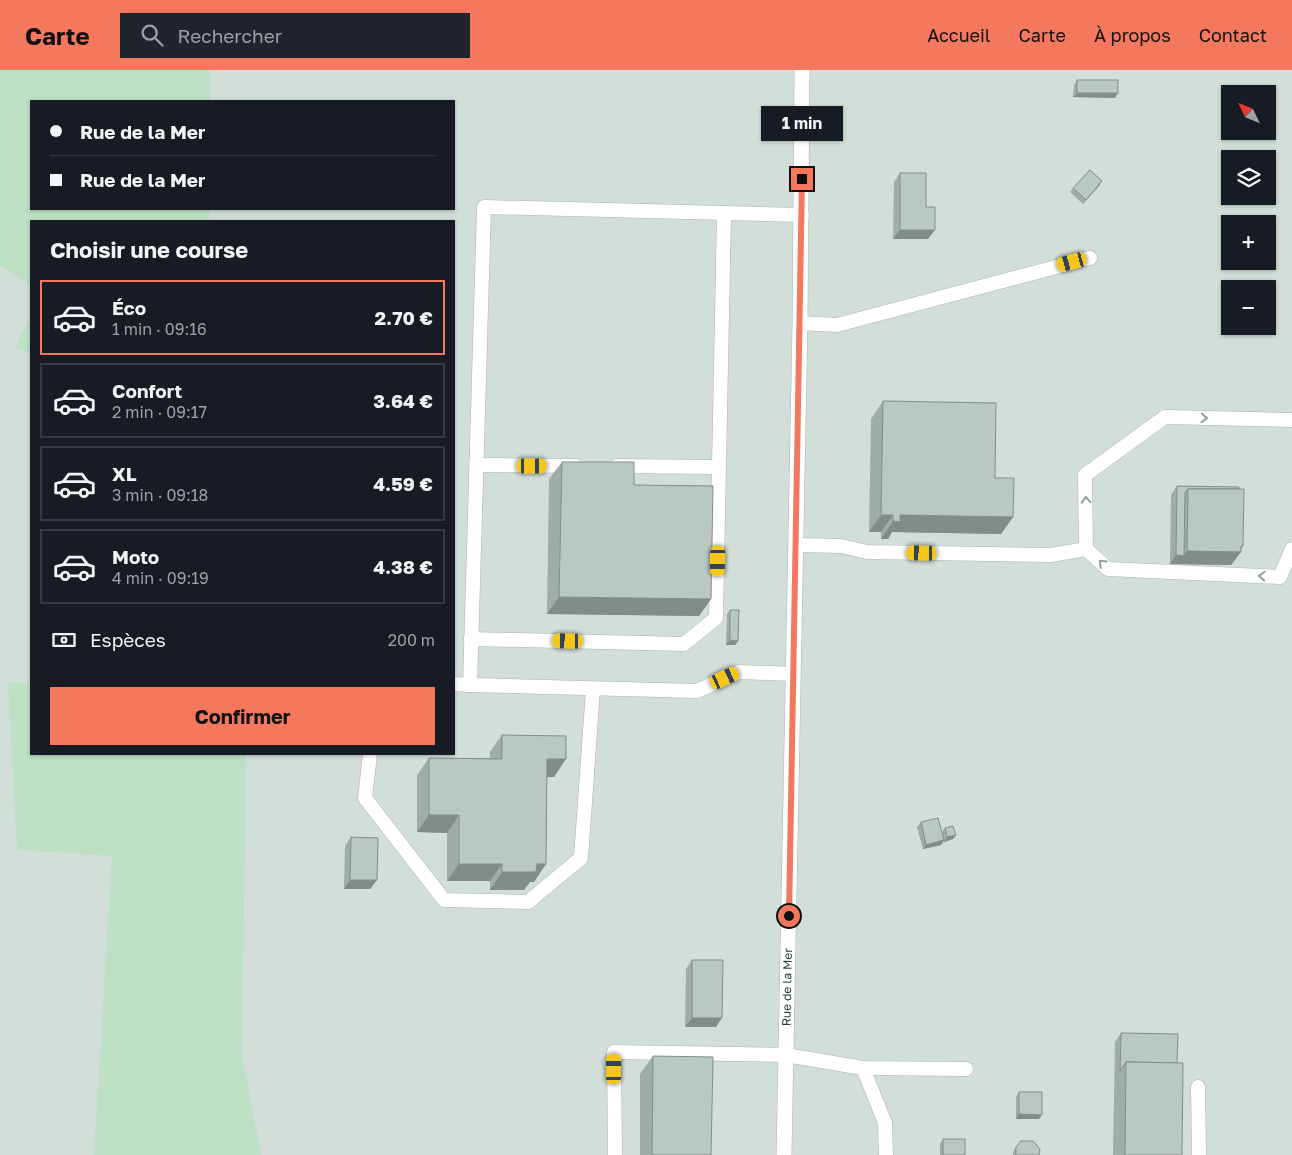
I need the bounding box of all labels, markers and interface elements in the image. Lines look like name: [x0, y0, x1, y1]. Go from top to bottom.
search box: [120, 13, 470, 58]
text: Carte: [25, 21, 90, 50]
icon: search: [138, 21, 166, 49]
text: Rechercher: [178, 24, 282, 47]
text: Accueil: [927, 24, 991, 46]
text: Carte: [1019, 24, 1066, 46]
text: À propos: [1094, 24, 1171, 46]
text: Contact: [1199, 24, 1267, 46]
north arrow: [1221, 85, 1276, 140]
map controls: [1221, 85, 1276, 335]
callout: 1 min: [761, 106, 843, 142]
text: 1 min: [782, 113, 822, 133]
text: Rue de la Mer: [80, 120, 206, 143]
button: layers: [1221, 150, 1276, 205]
text: Rue de la Mer: [80, 168, 206, 191]
route end: [791, 168, 813, 190]
button: +: [1221, 215, 1276, 270]
text: Choisir une course: [50, 236, 248, 263]
car: [1055, 251, 1088, 273]
button: −: [1221, 280, 1276, 335]
icon: car: [52, 295, 97, 340]
text: Éco: [112, 296, 146, 319]
text: 2.70 €: [374, 306, 433, 329]
text: 1 min · 09:16: [112, 319, 207, 339]
icon: car: [52, 378, 97, 423]
text: Confort: [112, 379, 182, 402]
text: 3.64 €: [373, 389, 433, 412]
text: 2 min · 09:17: [112, 402, 207, 422]
one-way arrow: [1200, 412, 1208, 423]
car: [517, 459, 547, 474]
icon: car: [52, 461, 97, 506]
text: XL: [112, 462, 137, 485]
text: 4.59 €: [373, 472, 433, 495]
text: 3 min · 09:18: [112, 485, 208, 505]
one-way arrow: [1081, 496, 1091, 504]
icon: car: [52, 544, 97, 589]
text: Moto: [112, 545, 159, 568]
car: [906, 545, 937, 561]
car: [710, 546, 725, 576]
text: 4.38 €: [373, 555, 433, 578]
one-way arrow: [1098, 560, 1107, 569]
text: 4 min · 09:19: [112, 568, 209, 588]
one-way arrow: [1258, 571, 1266, 582]
icon: cash: [50, 626, 78, 654]
text: Espèces: [90, 628, 166, 651]
text: 200 m: [388, 630, 435, 650]
car: [552, 633, 583, 649]
car: [708, 665, 741, 691]
button: Confirmer: [50, 687, 435, 745]
route start: [778, 905, 800, 927]
street label: Rue de la Mer: [778, 947, 795, 1026]
car: [606, 1054, 621, 1084]

